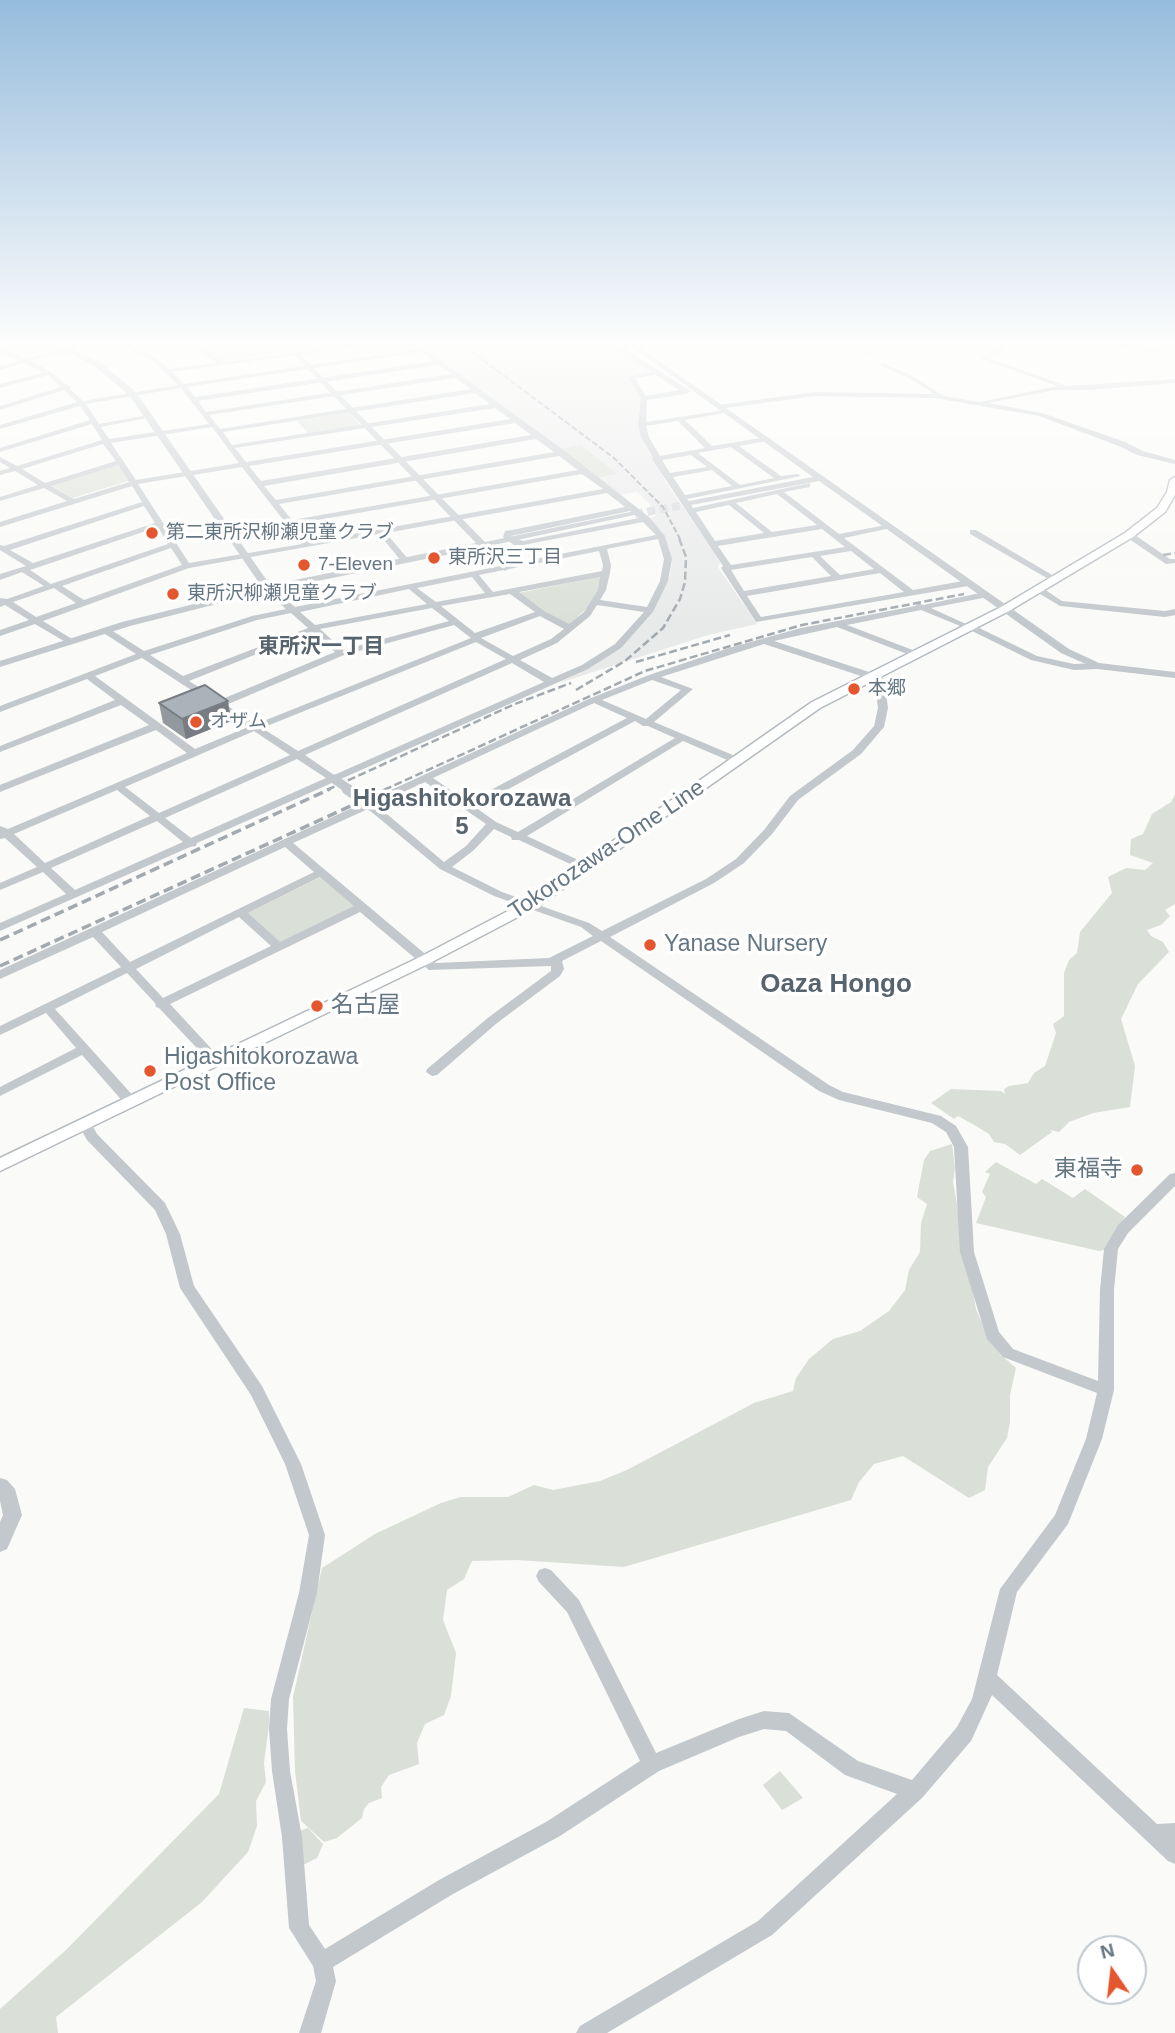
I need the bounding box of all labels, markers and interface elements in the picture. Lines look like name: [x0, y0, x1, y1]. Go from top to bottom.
place label: 第二東所沢柳瀬児童クラブ: [166, 522, 394, 544]
marker: 第二東所沢柳瀬児童クラブ: [144, 525, 160, 541]
place label: 東所沢三丁目: [448, 547, 562, 569]
marker: 東所沢三丁目: [426, 550, 442, 566]
place label: 7-Eleven: [318, 554, 393, 576]
marker: 7-Eleven: [296, 557, 312, 573]
place label: 東所沢柳瀬児童クラブ: [187, 583, 377, 605]
marker: 東所沢柳瀬児童クラブ: [165, 586, 181, 602]
district label: 東所沢一丁目: [258, 634, 384, 660]
place label: 本郷: [868, 678, 906, 700]
marker: 本郷: [846, 681, 862, 697]
place label: オザム: [210, 711, 267, 733]
marker: オザム: [188, 714, 204, 730]
street label: Tokorozawa-Ome Line: [504, 774, 710, 926]
district label: Higashitokorozawa 5: [353, 785, 571, 841]
place label: Yanase Nursery: [664, 931, 827, 959]
marker: Yanase Nursery: [642, 937, 658, 953]
district label: Oaza Hongo: [760, 969, 912, 1001]
place label: 名古屋: [331, 992, 400, 1020]
marker: 名古屋: [309, 998, 325, 1014]
place label: Higashitokorozawa Post Office: [164, 1044, 358, 1098]
marker: Higashitokorozawa Post Office: [142, 1063, 158, 1079]
place label: 東福寺: [1054, 1156, 1123, 1184]
marker: 東福寺: [1129, 1162, 1145, 1178]
north arrow: [1077, 1935, 1147, 2005]
text: N: [1098, 1939, 1116, 1963]

